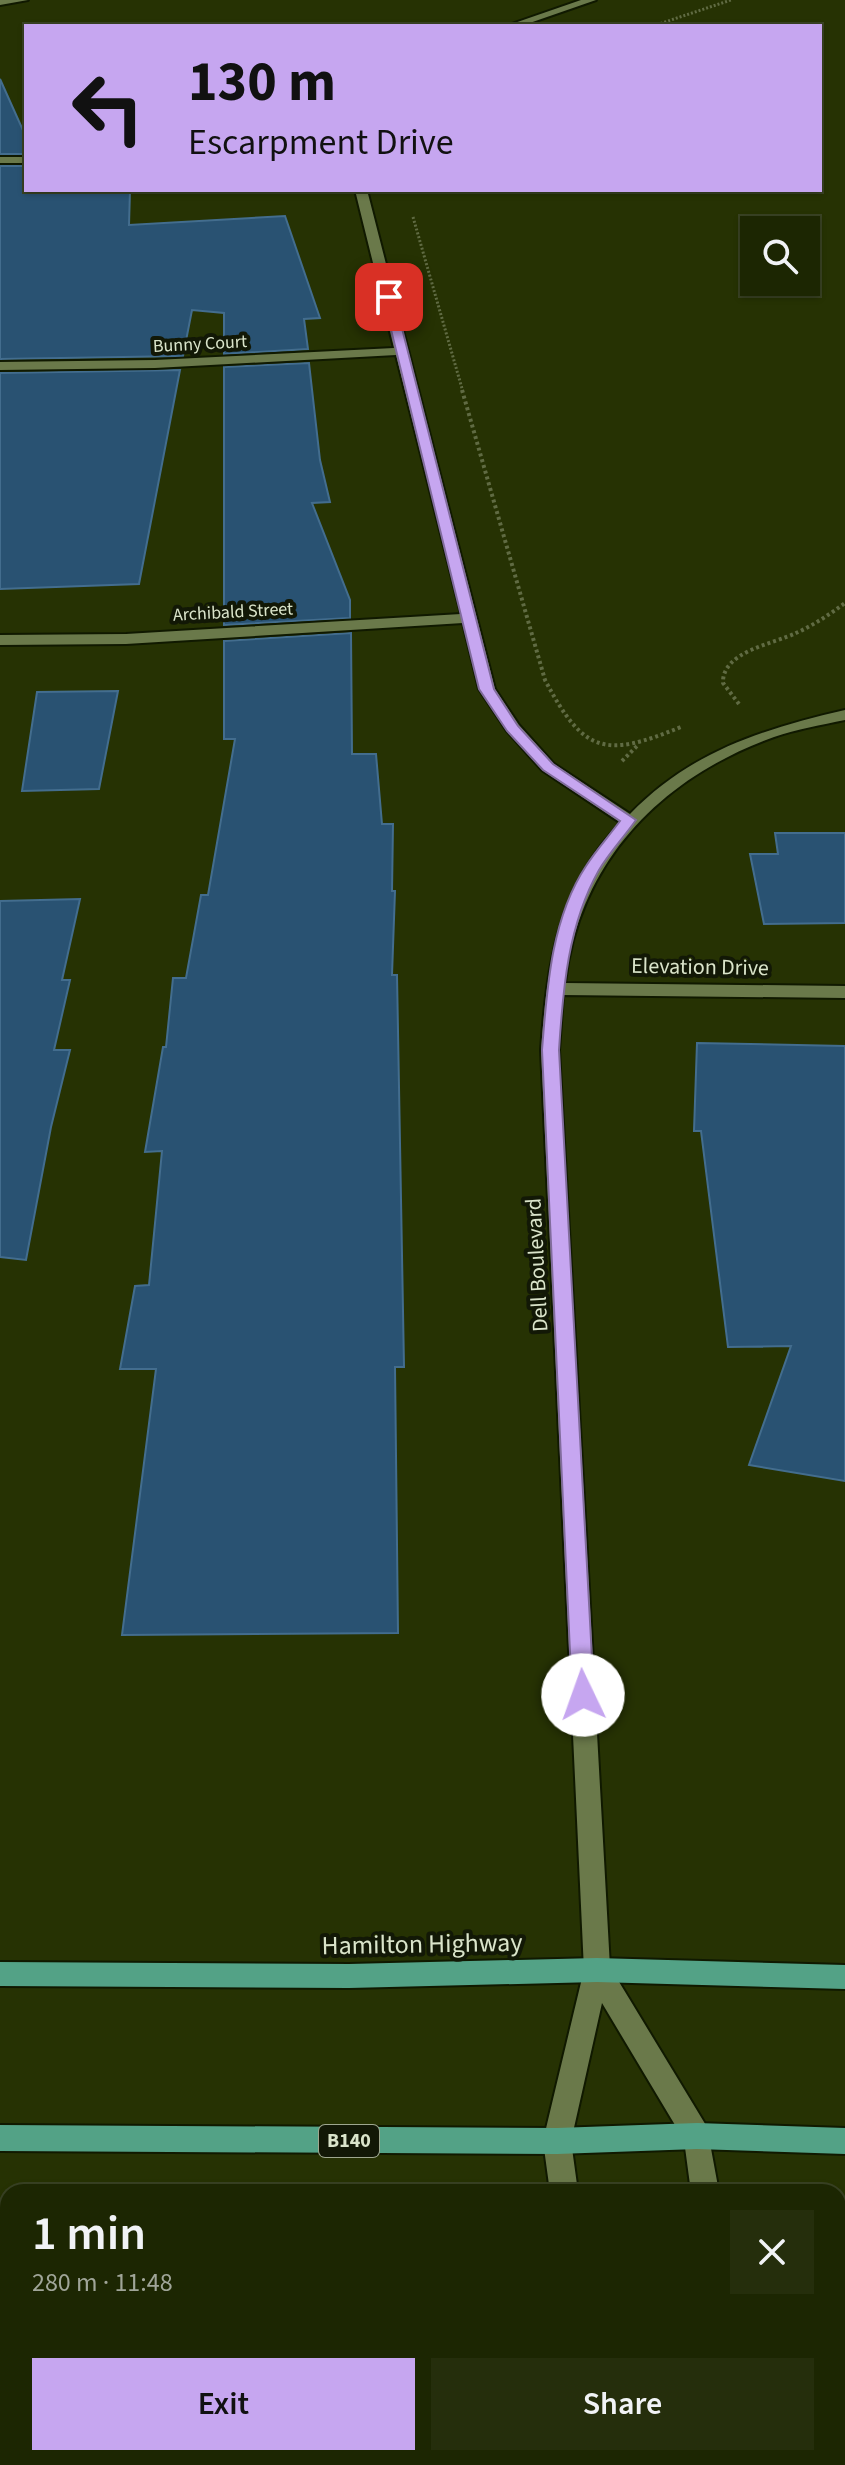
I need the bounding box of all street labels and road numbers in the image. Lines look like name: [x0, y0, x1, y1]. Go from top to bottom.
street label: Bunny Court: [152, 329, 248, 359]
street label: Archibald Street: [172, 596, 294, 628]
street label: Elevation Drive: [631, 950, 769, 984]
street label: Dell Boulevard: [518, 1197, 556, 1333]
street label: Hamilton Highway: [321, 1924, 523, 1964]
road number: B140: [319, 2125, 379, 2157]

